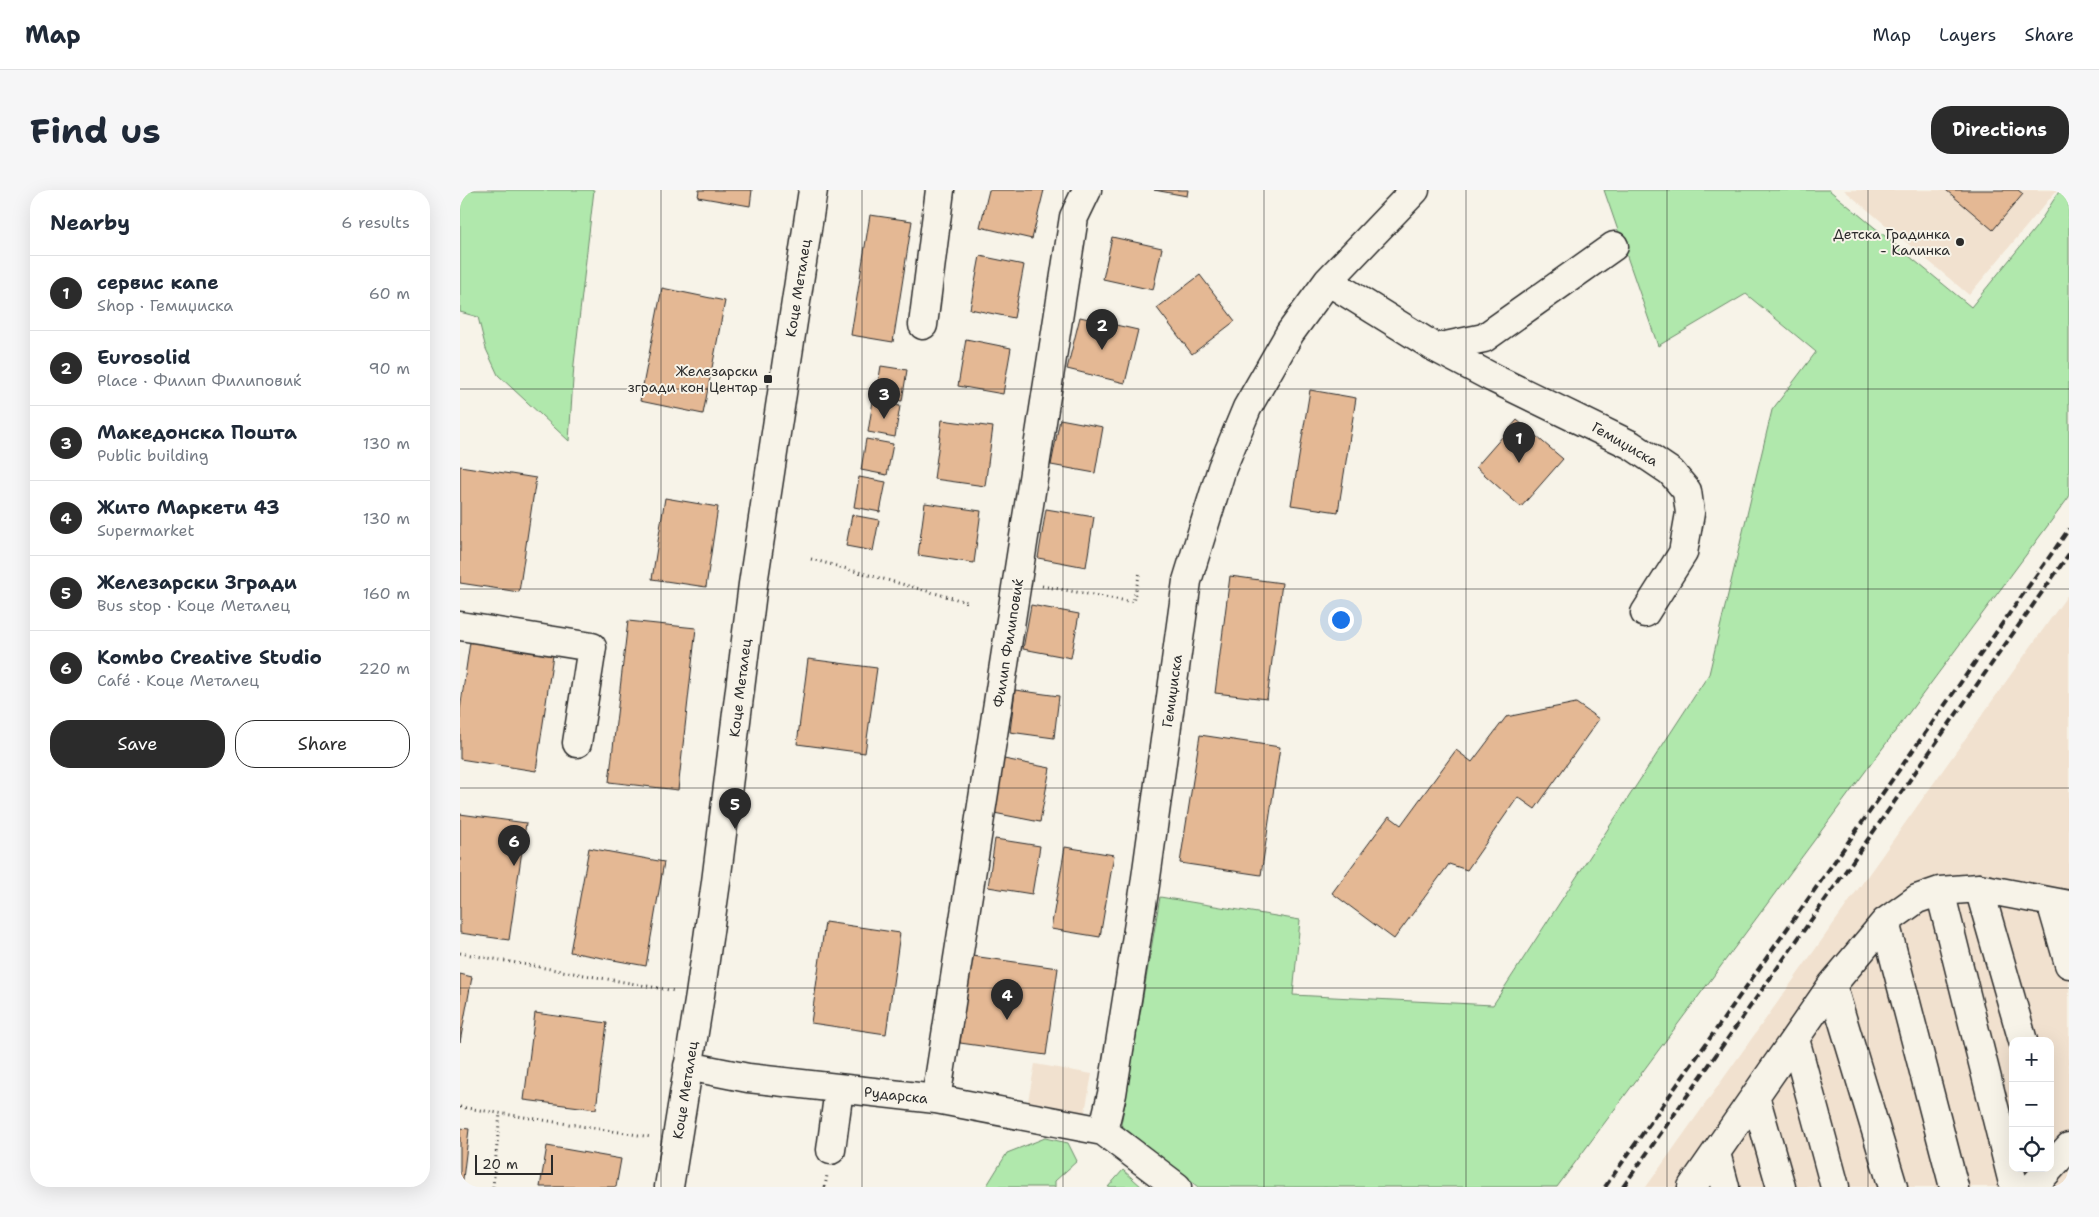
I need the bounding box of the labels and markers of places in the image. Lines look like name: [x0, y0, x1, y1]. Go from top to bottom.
place label: Детска Градинка - Калинка: [1833, 225, 1950, 259]
marker: Детска Градинка - Калинка: [1954, 236, 1966, 248]
pin: 2: [1086, 309, 1118, 350]
place label: Железарски згради кон Центар: [628, 362, 758, 396]
marker: Железарски згради кон Центар: [762, 373, 774, 385]
pin: 3: [868, 378, 900, 419]
pin: 1: [1503, 422, 1535, 463]
pin: 5: [719, 788, 751, 829]
pin: 6: [498, 825, 530, 866]
pin: 4: [991, 979, 1023, 1020]

